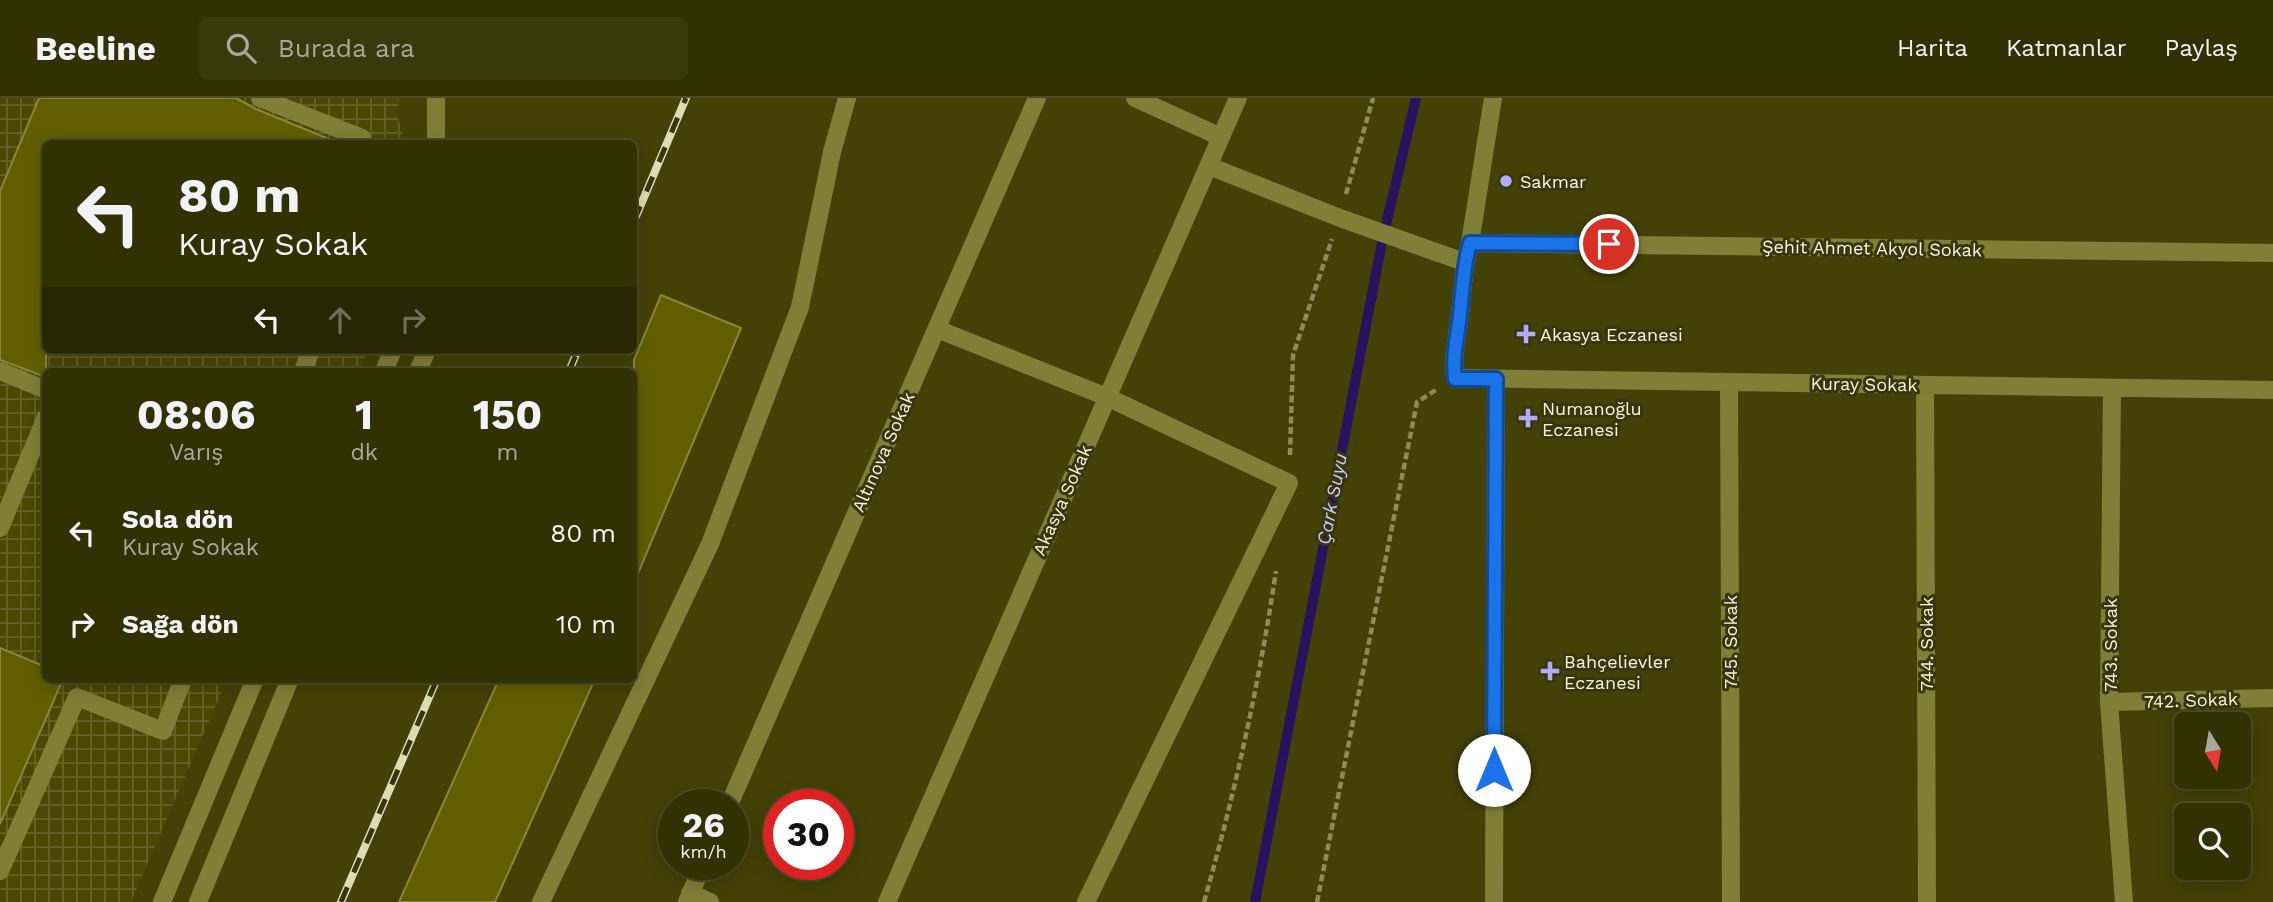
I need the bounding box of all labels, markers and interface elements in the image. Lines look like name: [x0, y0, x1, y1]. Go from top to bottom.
search box: [198, 17, 688, 80]
text: Beeline: [35, 29, 156, 68]
icon: search: [222, 29, 260, 67]
text: Burada ara: [278, 33, 415, 63]
text: Harita: [1897, 34, 1968, 62]
text: Katmanlar: [2006, 34, 2127, 62]
text: Paylaş: [2165, 34, 2238, 62]
text: 80 m: [178, 166, 300, 224]
icon: left: [63, 168, 154, 259]
place label: Sakmar: [1520, 171, 1586, 192]
marker: Sakmar: [1498, 173, 1514, 189]
pin: [1579, 214, 1639, 274]
text: Kuray Sokak: [178, 225, 368, 263]
icon: arrive: [1590, 225, 1628, 263]
street label: Şehit Ahmet Akyol Sokak: [1762, 236, 1982, 260]
icon: left: [248, 301, 286, 339]
icon: ahead: [321, 301, 359, 339]
icon: right: [394, 301, 432, 339]
place label: Akasya Eczanesi: [1540, 324, 1683, 345]
marker: Akasya Eczanesi: [1518, 326, 1534, 342]
street label: Kuray Sokak: [1810, 373, 1918, 395]
street label: Altınova Sokak: [847, 389, 919, 515]
text: 08:06: [137, 390, 256, 439]
text: 1: [355, 390, 373, 439]
text: 150: [473, 390, 542, 439]
place label: Numanoğlu Eczanesi: [1542, 398, 1642, 440]
marker: Numanoğlu Eczanesi: [1520, 410, 1536, 426]
text: Varış: [169, 439, 223, 466]
text: dk: [350, 439, 378, 466]
text: m: [496, 439, 518, 466]
street label: Akasya Sokak: [1028, 441, 1096, 559]
water label: Çark Suyu: [1312, 451, 1352, 547]
text: Sola dön: [122, 504, 233, 534]
icon: left: [63, 514, 101, 552]
text: 80 m: [550, 518, 616, 548]
text: Kuray Sokak: [122, 534, 259, 561]
street label: 745. Sokak: [1720, 595, 1741, 689]
street label: 744. Sokak: [1916, 597, 1937, 691]
street label: 743. Sokak: [2100, 598, 2121, 692]
icon: right: [63, 605, 101, 643]
text: Sağa dön: [122, 609, 239, 639]
text: 10 m: [556, 609, 616, 639]
place label: Bahçelievler Eczanesi: [1564, 651, 1671, 693]
marker: Bahçelievler Eczanesi: [1542, 663, 1558, 679]
street label: 742. Sokak: [2144, 688, 2238, 712]
north arrow: [2174, 712, 2250, 789]
map controls: [2174, 712, 2251, 880]
position arrow: [1457, 733, 1531, 807]
speed limit sign: 30: [763, 789, 854, 880]
button: search: [2174, 803, 2251, 880]
text: 26: [682, 804, 725, 846]
text: km/h: [680, 841, 727, 862]

